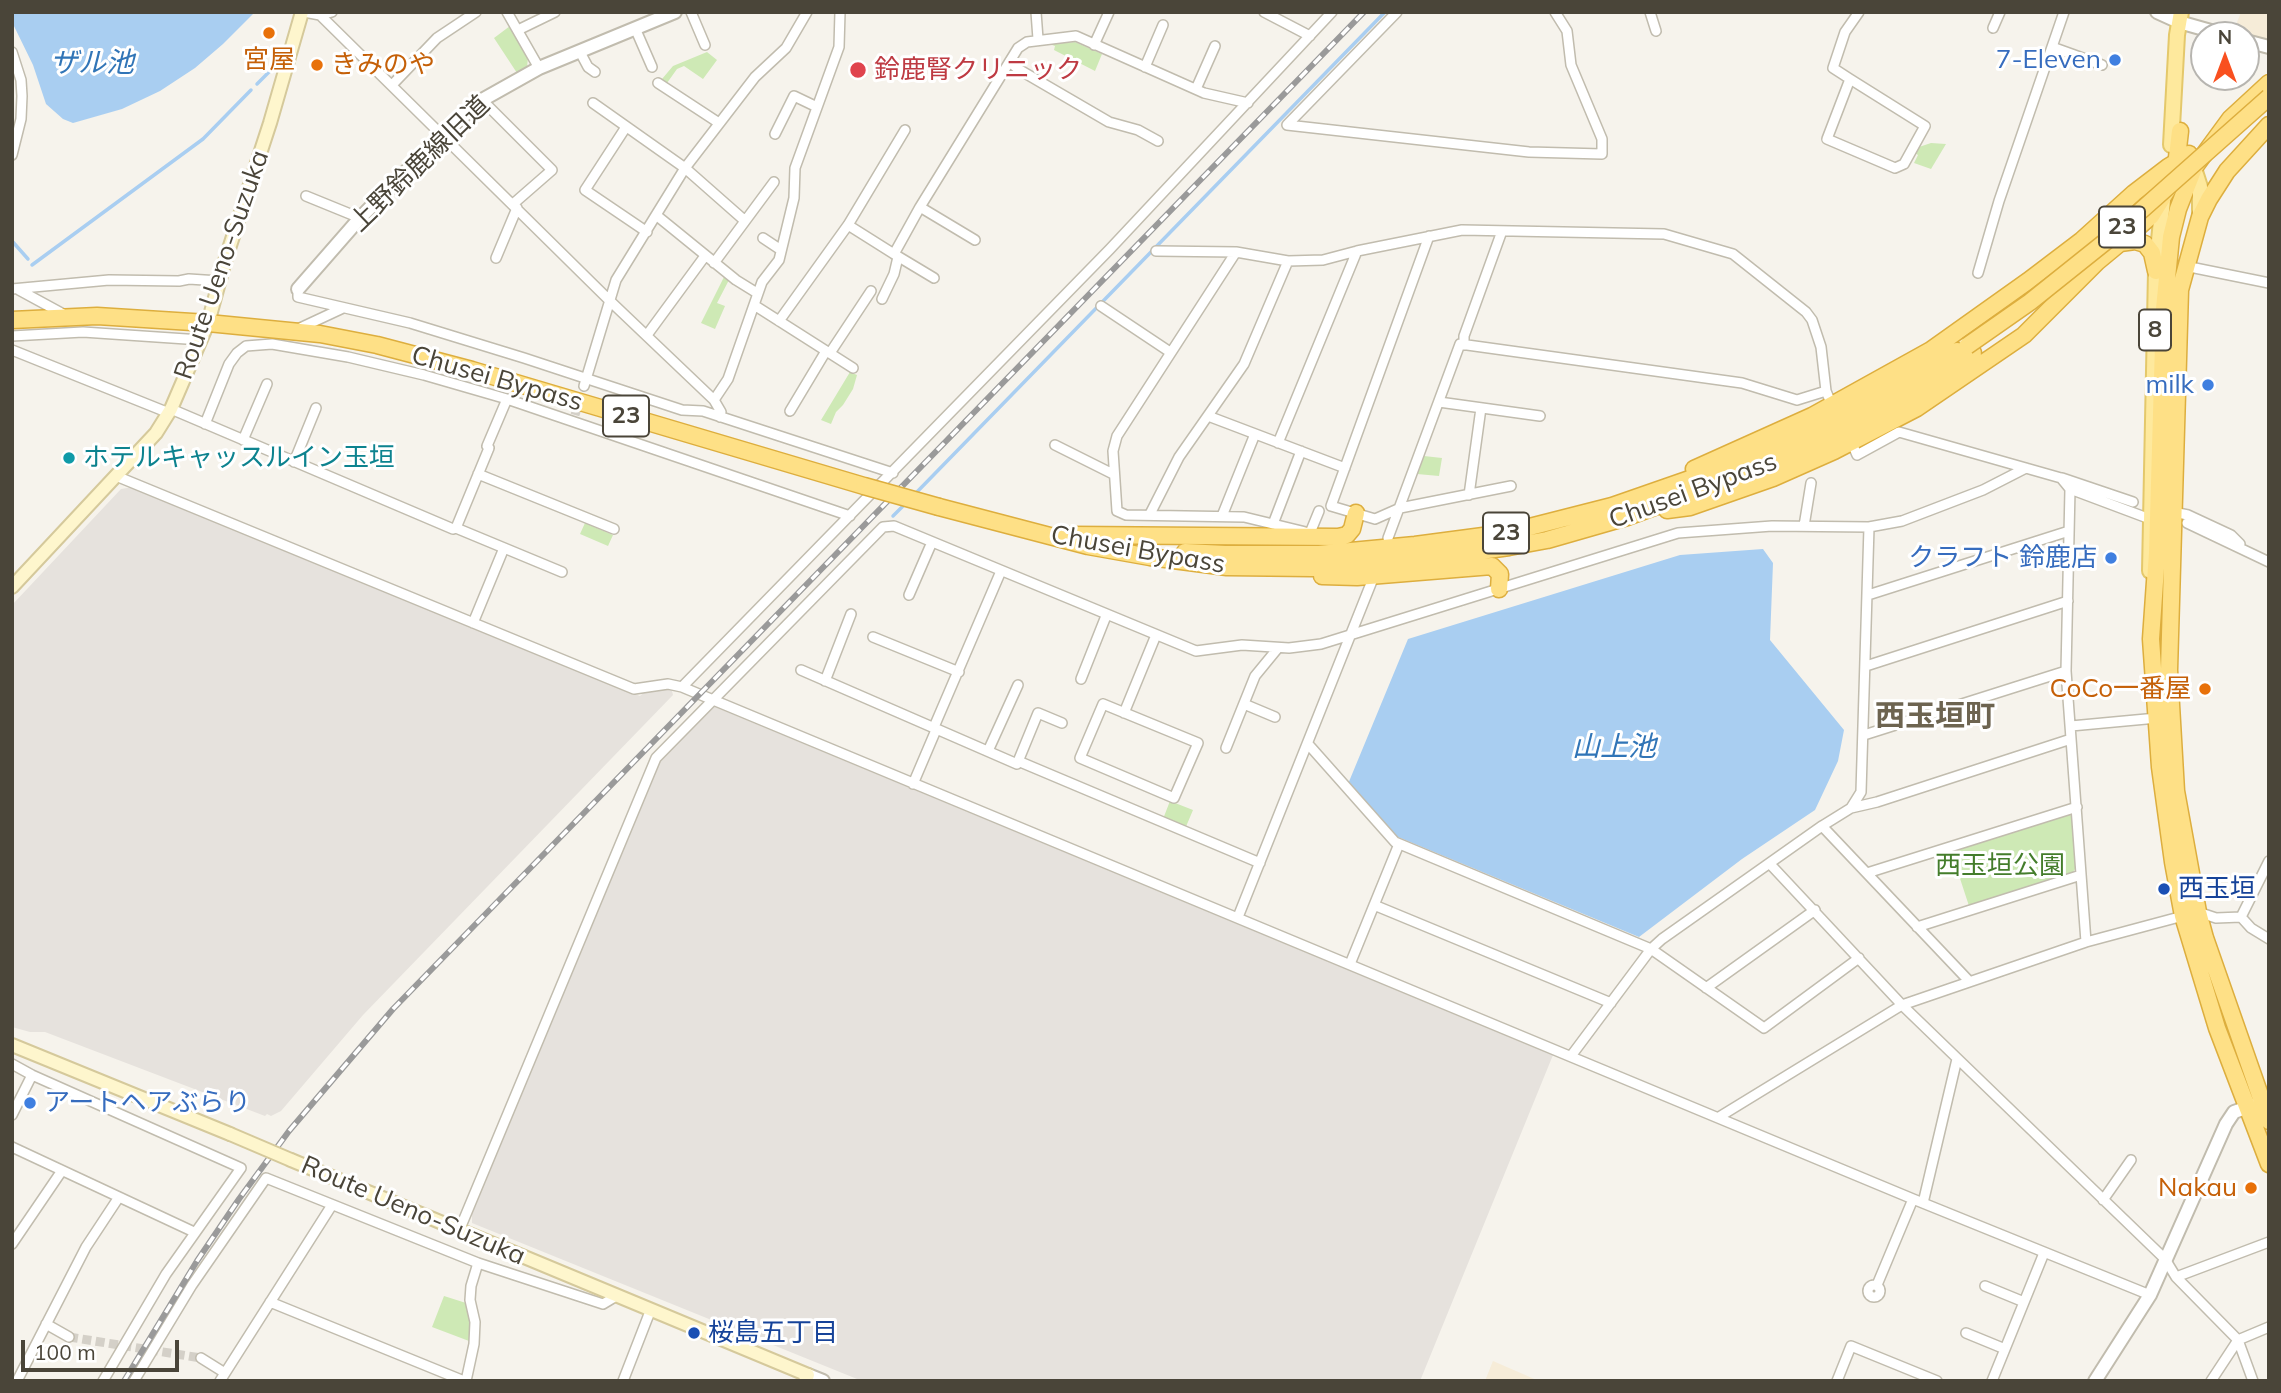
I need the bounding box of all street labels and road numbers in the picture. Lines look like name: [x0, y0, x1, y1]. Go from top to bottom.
street label: 上野鈴鹿線旧道: [344, 90, 496, 238]
street label: Route Ueno-Suzuka: [168, 146, 276, 384]
road number: 23: [2099, 207, 2145, 248]
road number: 8: [2139, 310, 2171, 351]
street label: Chusei Bypass: [408, 340, 586, 418]
road number: 23: [603, 396, 649, 436]
street label: Chusei Bypass: [1605, 446, 1781, 536]
road number: 23: [1483, 512, 1529, 554]
street label: Chusei Bypass: [1048, 519, 1228, 581]
street label: Route Ueno-Suzuka: [296, 1150, 530, 1272]

